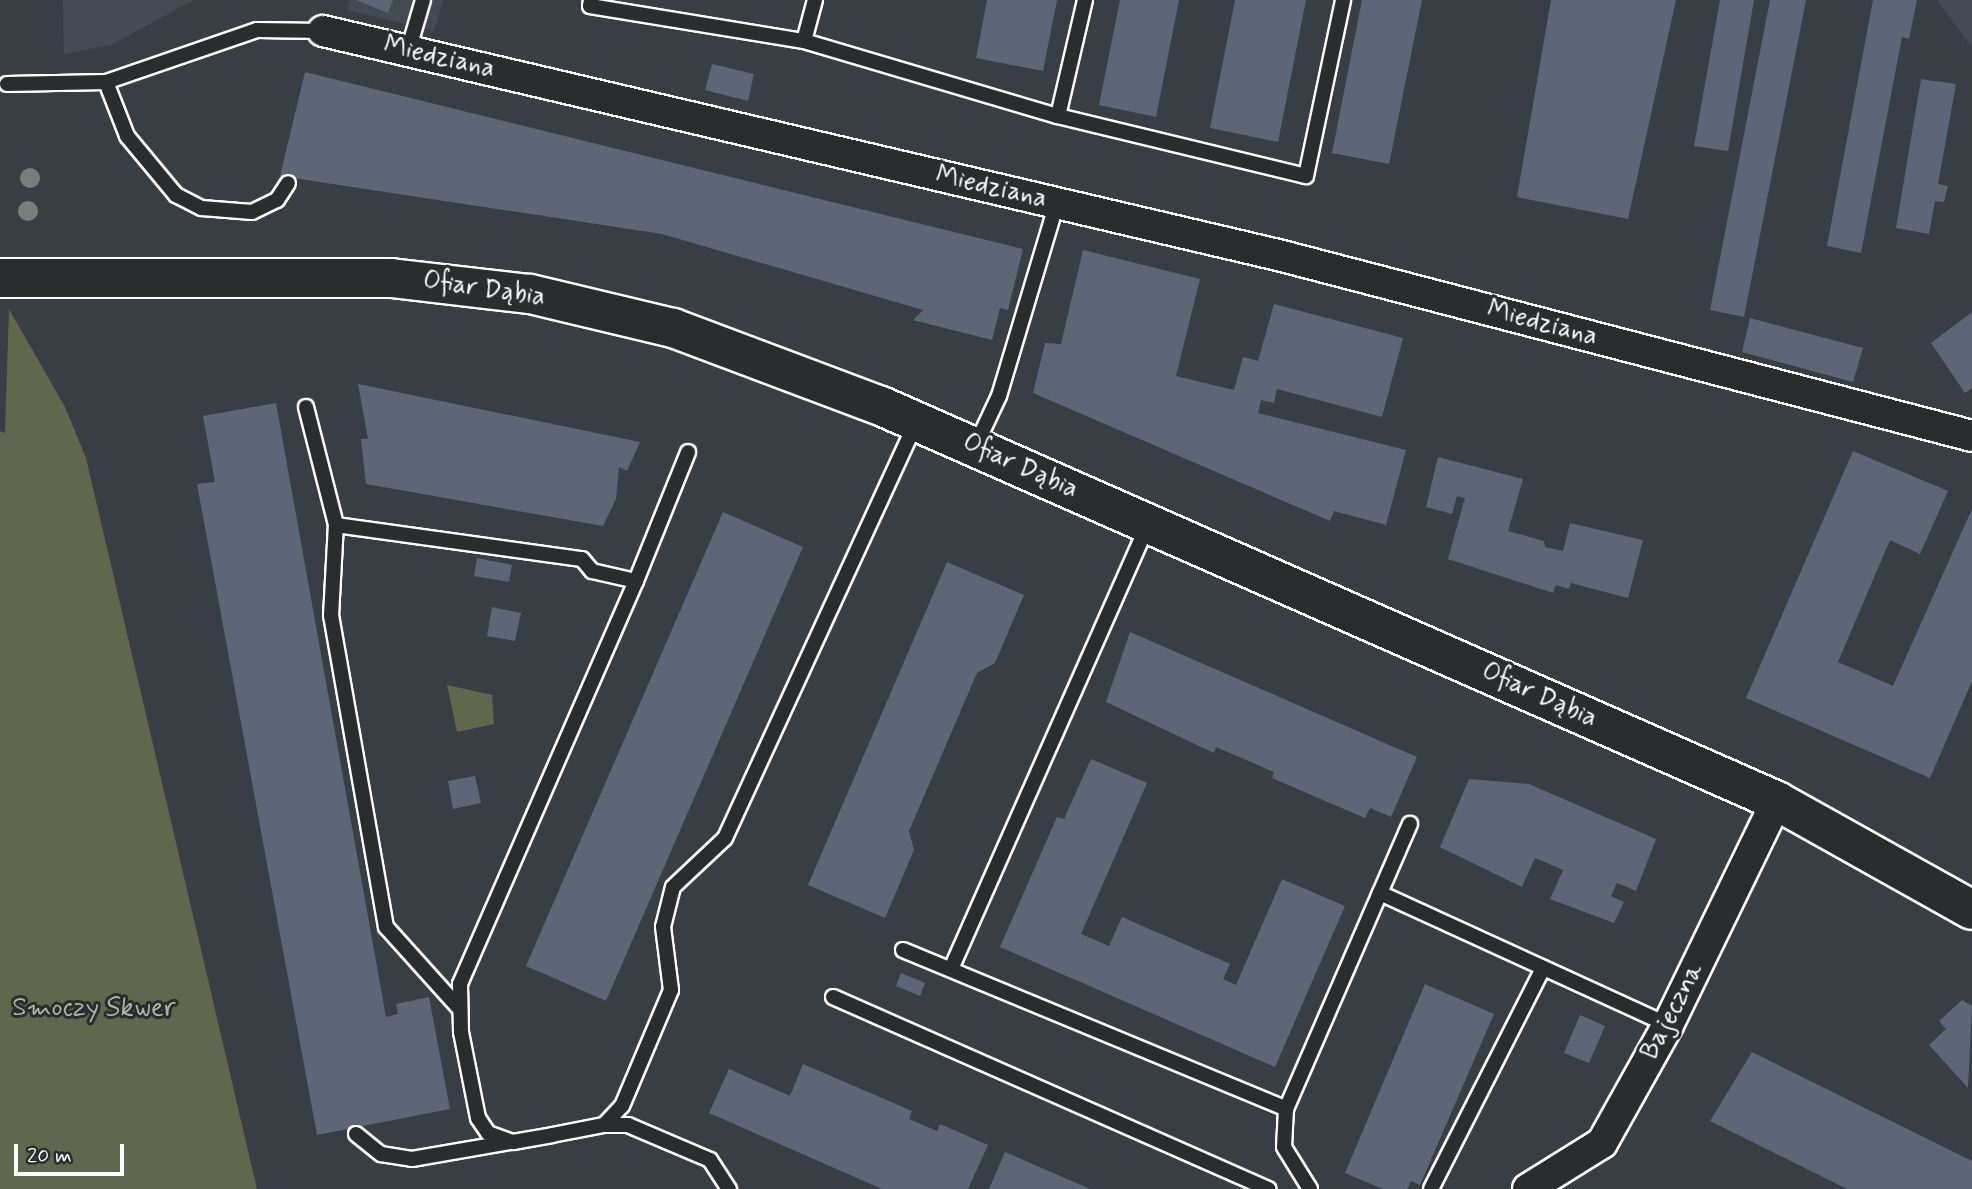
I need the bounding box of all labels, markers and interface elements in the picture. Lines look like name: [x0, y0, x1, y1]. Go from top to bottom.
street label: Miedziana: [380, 30, 498, 86]
street label: Miedziana: [932, 160, 1050, 216]
street label: Ofiar Dąbia: [420, 266, 548, 314]
street label: Miedziana: [1483, 294, 1601, 354]
street label: Ofiar Dąbia: [957, 428, 1083, 506]
street label: Ofiar Dąbia: [1476, 657, 1602, 735]
street label: Bajeczna: [1635, 958, 1711, 1066]
park label: Smoczy Skwer: [11, 993, 177, 1025]
scale bar: [18, 1130, 128, 1174]
text: 20 m: [27, 1142, 72, 1170]

